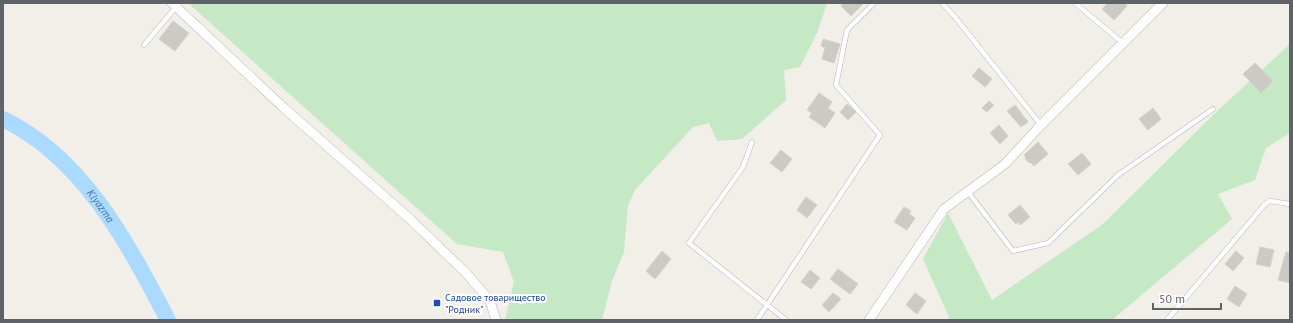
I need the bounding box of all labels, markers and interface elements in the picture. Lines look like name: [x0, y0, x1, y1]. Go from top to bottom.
water label: Klyazma: [84, 186, 118, 226]
scale bar: [1153, 285, 1221, 311]
place label: Садовое товарищество "Родник": [445, 291, 546, 316]
text: 50 m: [1159, 291, 1185, 306]
marker: Садовое товарищество "Родник": [432, 298, 442, 308]

